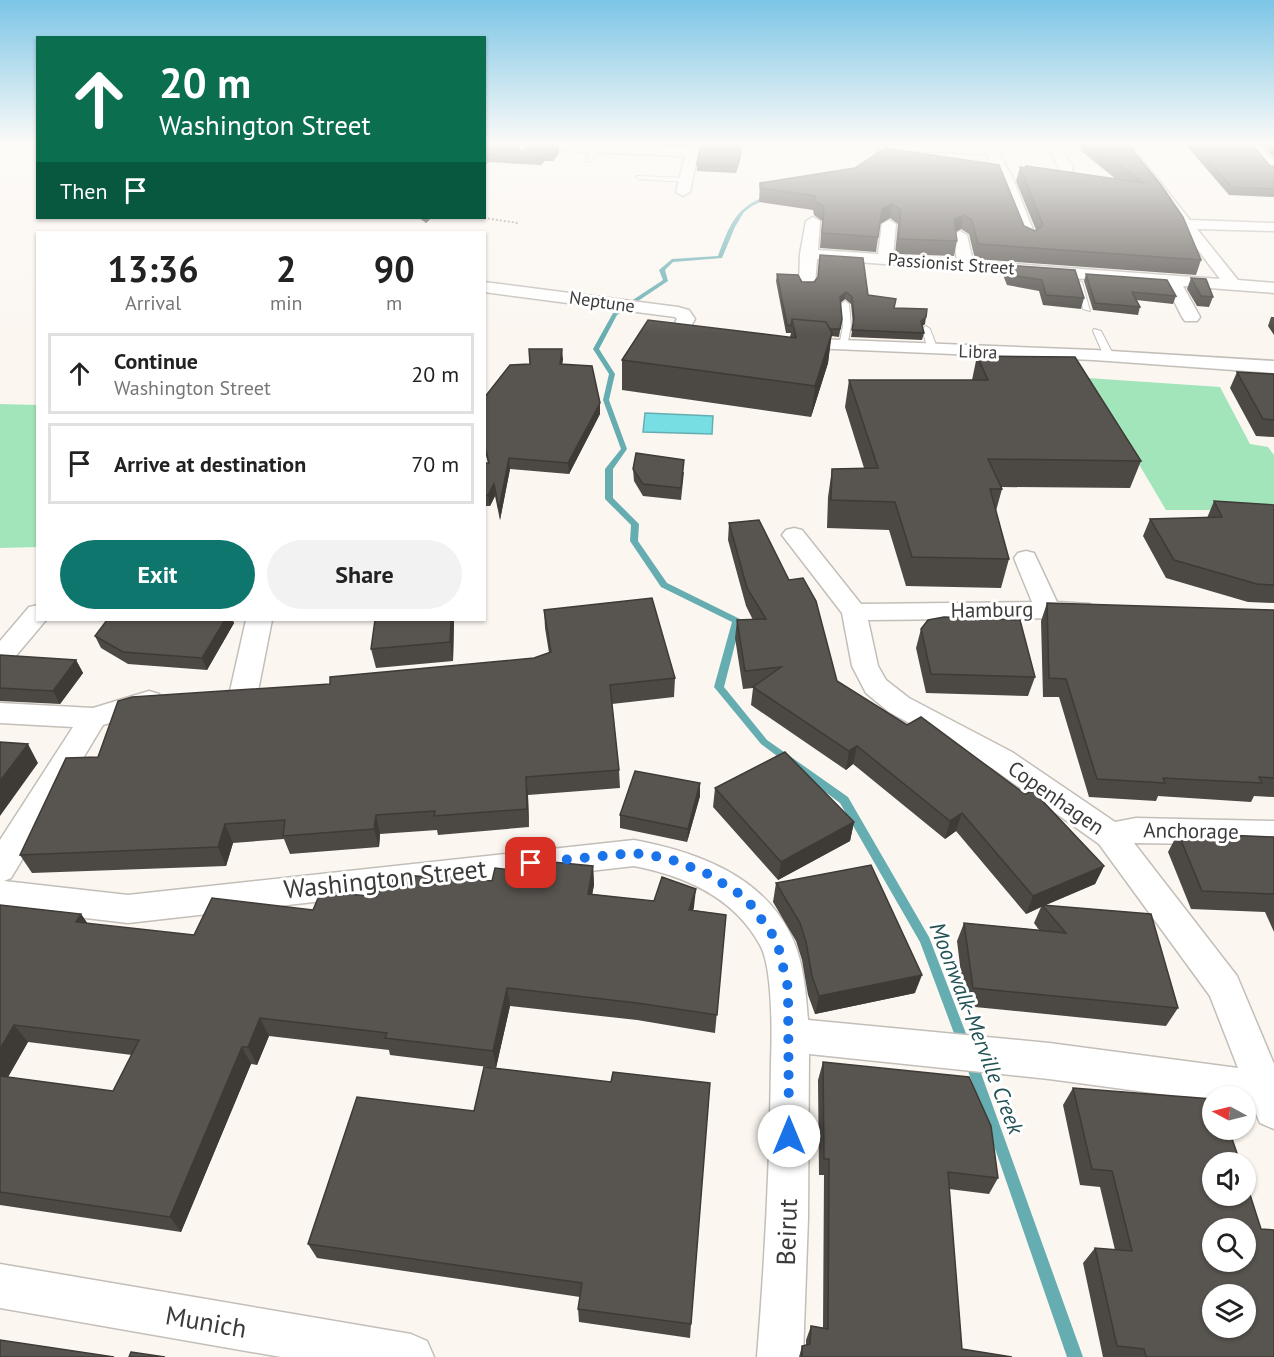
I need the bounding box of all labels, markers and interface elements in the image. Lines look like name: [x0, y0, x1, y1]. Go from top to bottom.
text: 20 m: [159, 55, 251, 110]
icon: ahead: [60, 60, 138, 138]
text: Washington Street: [159, 108, 371, 142]
icon: arrive: [119, 174, 152, 207]
text: Then: [60, 177, 107, 205]
text: 13:36: [107, 245, 199, 292]
text: 2: [276, 245, 296, 292]
text: 90: [374, 245, 415, 292]
street label: Passionist Street: [887, 248, 1015, 279]
street label: Neptune: [568, 286, 636, 317]
text: Arrival: [125, 290, 181, 316]
text: min: [270, 290, 303, 316]
text: m: [386, 290, 402, 316]
street label: Libra: [958, 339, 998, 364]
text: Continue: [114, 347, 198, 375]
icon: ahead: [63, 357, 96, 390]
text: 20 m: [411, 360, 459, 388]
text: Washington Street: [114, 375, 271, 401]
icon: arrive: [63, 447, 96, 480]
text: Arrive at destination: [114, 450, 306, 478]
text: 70 m: [411, 450, 459, 478]
button: Exit: [60, 540, 255, 609]
button: Share: [267, 540, 462, 609]
street label: Hamburg: [950, 595, 1034, 624]
street label: Copenhagen: [1003, 755, 1110, 841]
street label: Anchorage: [1143, 816, 1239, 845]
pin: [505, 837, 556, 888]
icon: arrive: [514, 846, 547, 879]
street label: Washington Street: [282, 851, 488, 906]
water label: Moonwalk-Merville Creek: [924, 918, 1031, 1139]
north arrow: [1202, 1086, 1256, 1140]
map controls: [1202, 1086, 1256, 1338]
position arrow: [757, 1104, 821, 1168]
button: sound: [1202, 1152, 1256, 1206]
street label: Beirut: [769, 1198, 804, 1266]
button: search: [1202, 1218, 1256, 1272]
button: layers: [1202, 1284, 1256, 1338]
street label: Munich: [163, 1298, 249, 1345]

